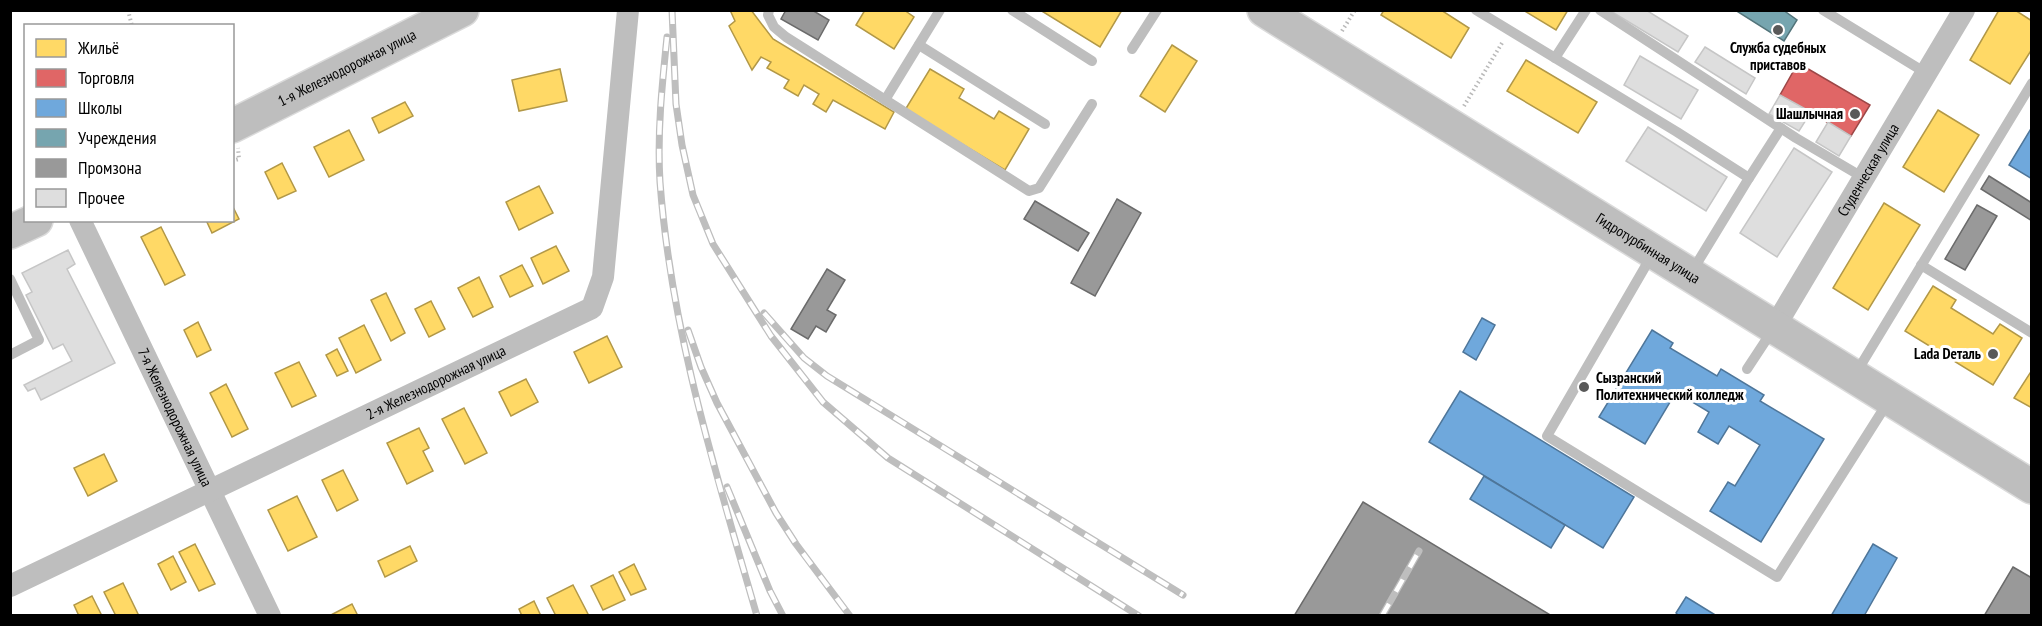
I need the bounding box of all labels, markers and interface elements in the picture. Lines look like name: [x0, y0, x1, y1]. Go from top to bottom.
marker: Служба судебных приставов: [1771, 23, 1785, 37]
legend: [24, 24, 234, 222]
street label: 1-я Железнодорожная улица: [275, 25, 419, 110]
text: Жильё: [77, 36, 119, 59]
place label: Служба судебных приставов: [1730, 38, 1826, 74]
text: Торговля: [78, 66, 134, 89]
text: Школы: [78, 96, 122, 119]
place label: Шашлычная: [1776, 104, 1843, 123]
marker: Шашлычная: [1848, 107, 1862, 121]
street label: Студенческая улица: [1833, 120, 1903, 220]
text: Учреждения: [78, 126, 156, 149]
text: Промзона: [78, 156, 142, 179]
text: Прочее: [78, 186, 125, 209]
street label: Гидротурбинная улица: [1593, 209, 1704, 287]
street label: 2-я Железнодорожная улица: [363, 341, 509, 424]
place label: Lada Dеталь: [1914, 344, 1981, 363]
street label: 7-я Железнодорожная улица: [134, 345, 217, 490]
marker: Lada Dеталь: [1986, 347, 2000, 361]
place label: Сызранский Политехнический колледж: [1596, 368, 1744, 404]
marker: Сызранский Политехнический колледж: [1577, 380, 1591, 394]

